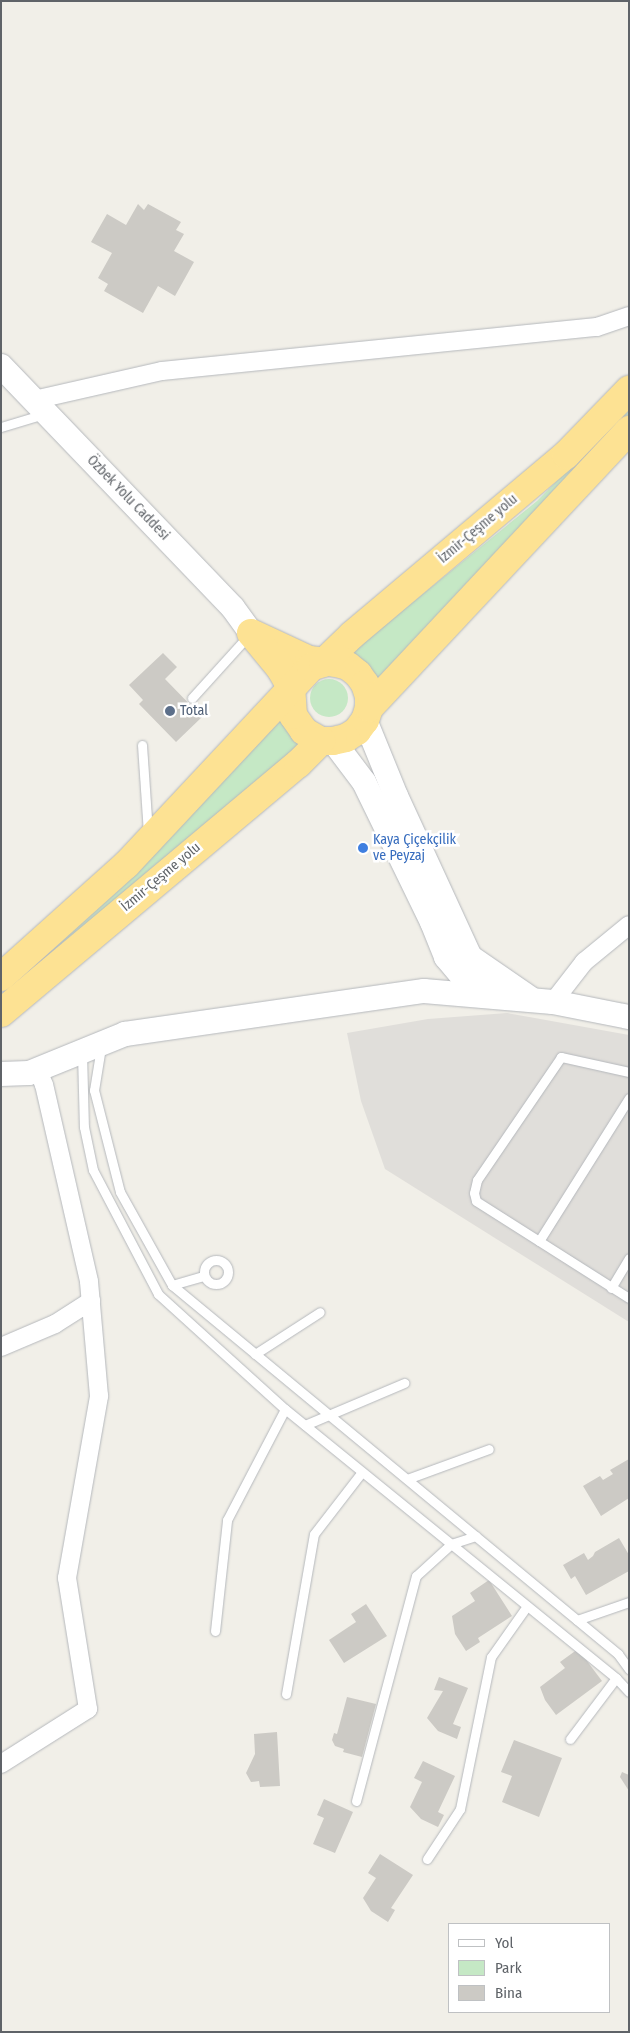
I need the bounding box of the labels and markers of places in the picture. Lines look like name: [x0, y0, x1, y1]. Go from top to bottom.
place label: Total: [180, 703, 208, 719]
marker: Total: [164, 705, 176, 717]
place label: Kaya Çiçekçilik ve Peyzaj: [373, 832, 456, 864]
marker: Kaya Çiçekçilik ve Peyzaj: [357, 842, 369, 854]

